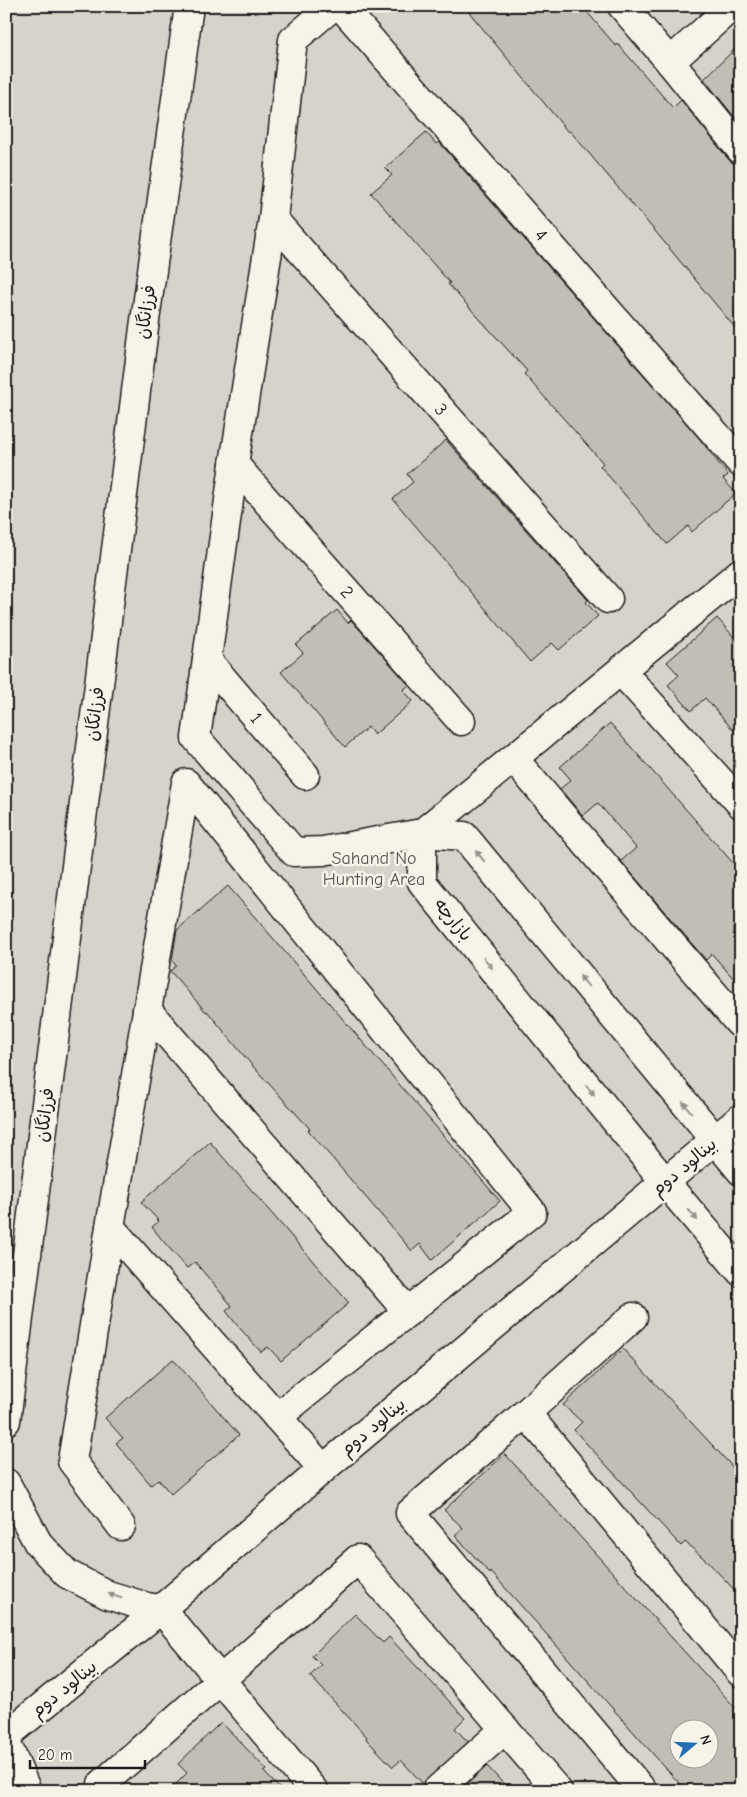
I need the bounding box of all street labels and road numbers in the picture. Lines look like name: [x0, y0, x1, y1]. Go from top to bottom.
street label: 4: [530, 225, 552, 245]
street label: فرزانگان: [132, 284, 160, 340]
street label: 3: [430, 399, 452, 420]
street label: 2: [336, 582, 358, 603]
street label: فرزانگان: [81, 686, 109, 742]
street label: 1: [246, 708, 267, 727]
street label: بازارچه: [429, 894, 476, 946]
street label: فرزانگان: [31, 1087, 59, 1143]
street label: بینالود دوم: [647, 1134, 723, 1203]
street label: بینالود دوم: [336, 1394, 412, 1463]
street label: بینالود دوم: [27, 1656, 103, 1724]

